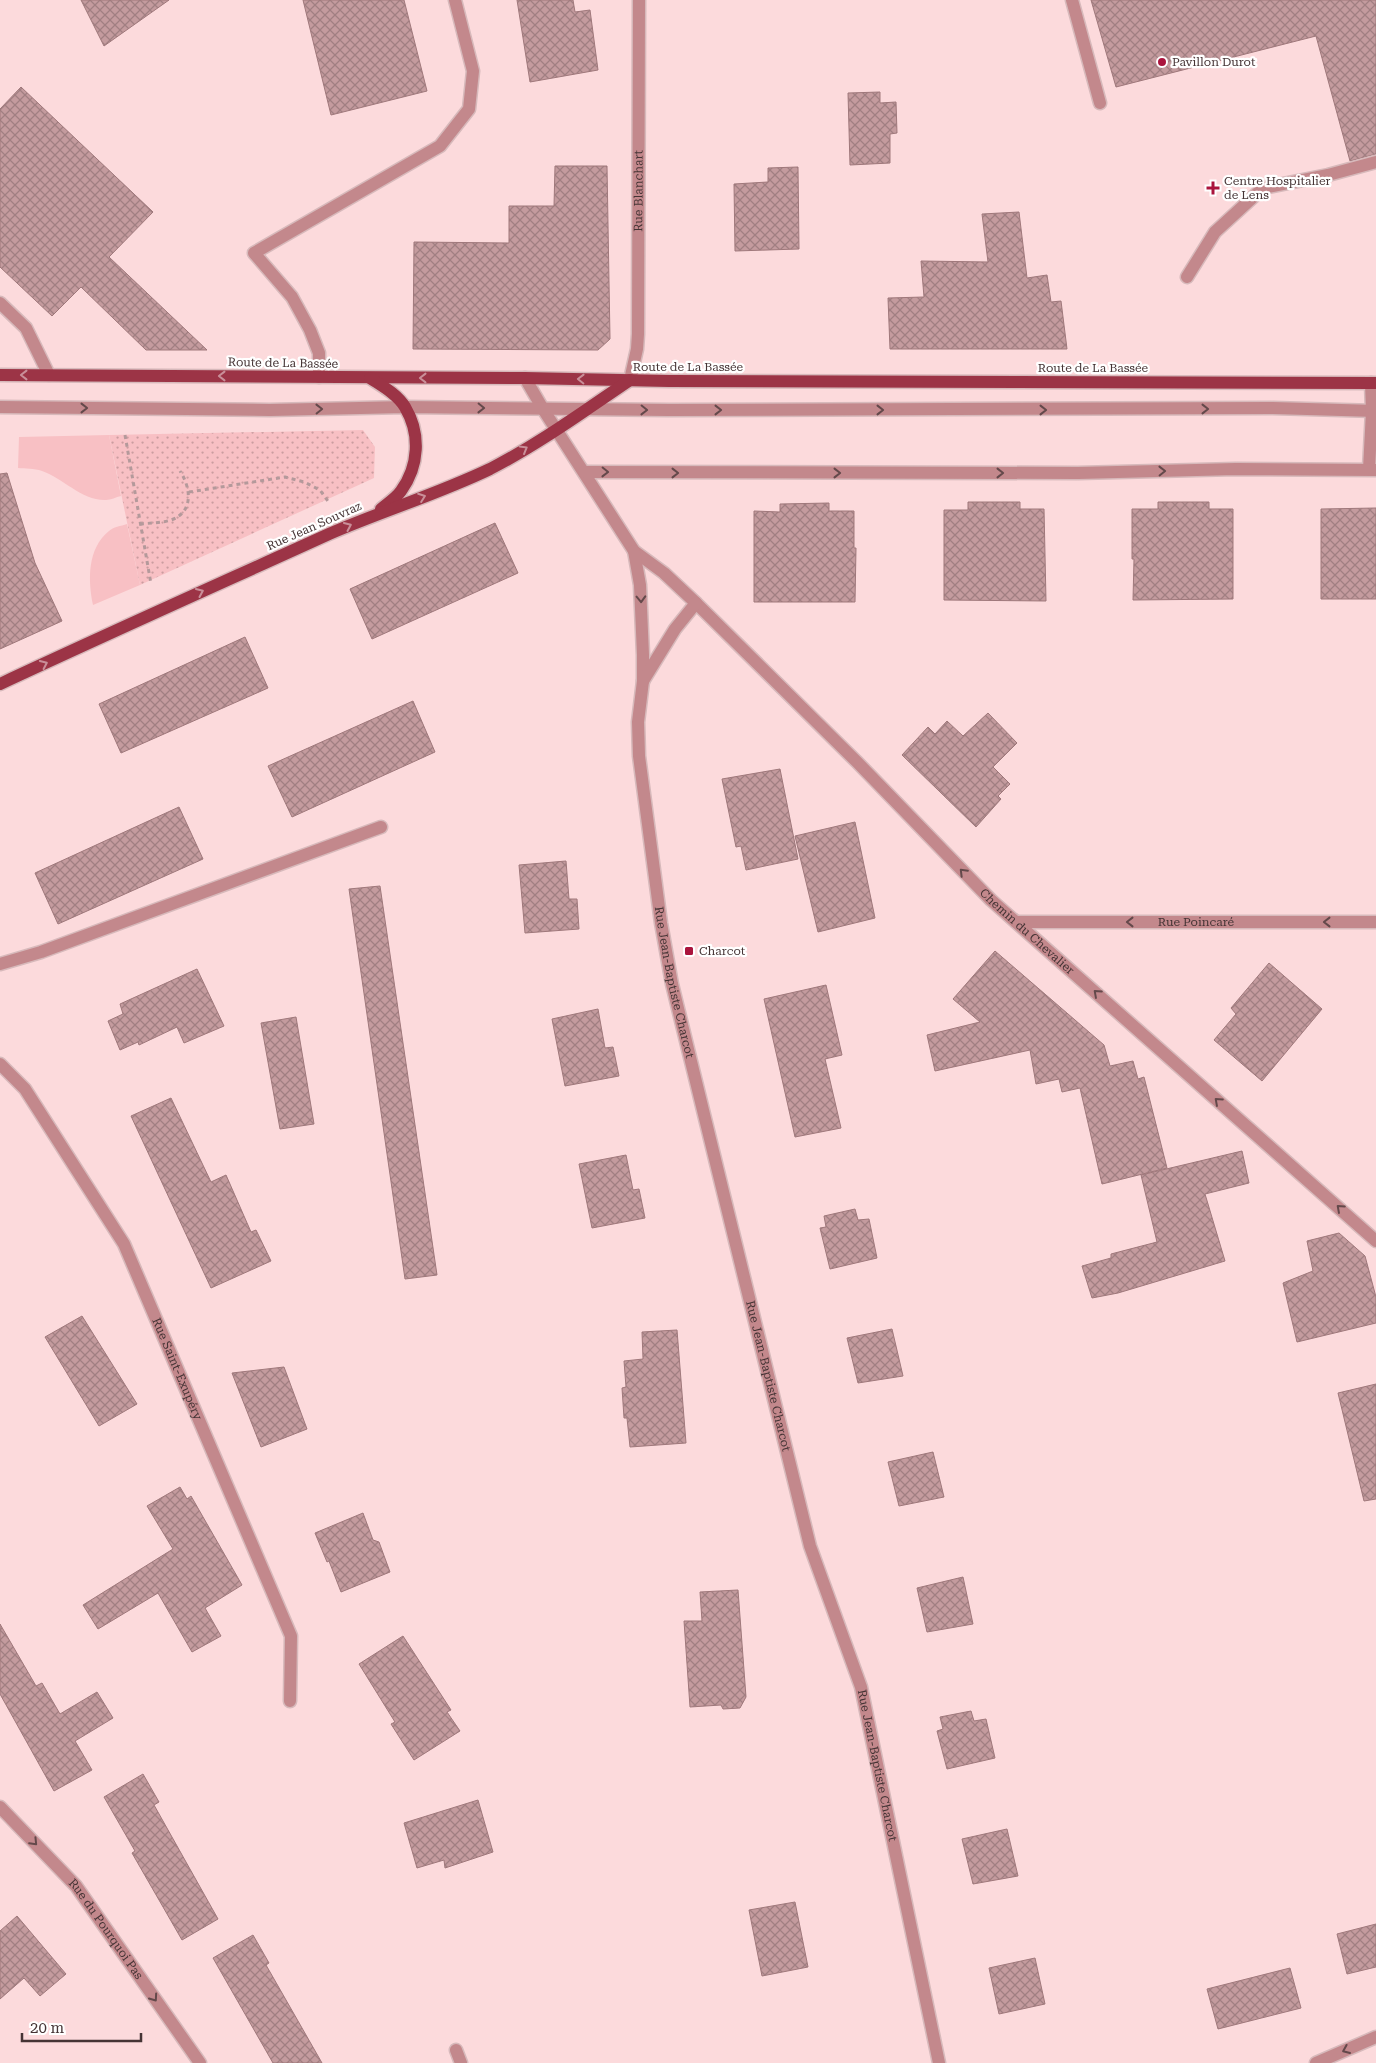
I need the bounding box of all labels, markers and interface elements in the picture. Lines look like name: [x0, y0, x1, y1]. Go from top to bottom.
place label: Pavillon Durot: [1172, 55, 1256, 69]
marker: Pavillon Durot: [1156, 56, 1168, 68]
street label: Rue Blanchart: [631, 149, 646, 232]
place label: Centre Hospitalier de Lens: [1224, 174, 1331, 202]
marker: Centre Hospitalier de Lens: [1206, 181, 1220, 195]
street label: Route de La Bassée: [228, 355, 339, 371]
street label: Route de La Bassée: [633, 360, 744, 374]
street label: Route de La Bassée: [1038, 361, 1149, 375]
one-way arrow: [20, 370, 28, 380]
one-way arrow: [218, 371, 226, 381]
one-way arrow: [419, 373, 427, 383]
one-way arrow: [577, 374, 584, 384]
one-way arrow: [80, 403, 88, 413]
one-way arrow: [478, 403, 485, 413]
one-way arrow: [1202, 403, 1210, 414]
one-way arrow: [315, 404, 323, 414]
one-way arrow: [640, 404, 648, 415]
one-way arrow: [1039, 404, 1047, 415]
one-way arrow: [714, 405, 722, 415]
one-way arrow: [877, 405, 885, 415]
one-way arrow: [518, 446, 527, 456]
one-way arrow: [1159, 465, 1167, 476]
one-way arrow: [601, 467, 609, 478]
one-way arrow: [672, 468, 679, 478]
one-way arrow: [834, 468, 842, 478]
one-way arrow: [996, 468, 1004, 478]
one-way arrow: [417, 493, 425, 503]
street label: Rue Jean Souvraz: [265, 499, 364, 553]
one-way arrow: [343, 521, 352, 532]
one-way arrow: [195, 588, 204, 599]
one-way arrow: [636, 595, 646, 603]
one-way arrow: [39, 660, 48, 670]
one-way arrow: [960, 869, 969, 878]
street label: Chemin du Chevalier: [977, 886, 1077, 977]
street label: Rue Jean-Baptiste Charcot: [652, 906, 697, 1060]
street label: Rue Poincaré: [1158, 915, 1235, 929]
one-way arrow: [1126, 917, 1134, 927]
one-way arrow: [1323, 917, 1331, 927]
place label: Charcot: [699, 944, 746, 958]
marker: Charcot: [683, 945, 695, 957]
one-way arrow: [1093, 989, 1102, 998]
one-way arrow: [1215, 1097, 1224, 1106]
one-way arrow: [1336, 1205, 1345, 1214]
street label: Rue Jean-Baptiste Charcot: [743, 1299, 794, 1453]
street label: Rue Saint-Exupéry: [149, 1316, 205, 1423]
street label: Rue Jean-Baptiste Charcot: [855, 1688, 900, 1843]
one-way arrow: [28, 1836, 37, 1845]
street label: Rue du Pourquoi Pas: [66, 1876, 146, 1982]
one-way arrow: [148, 1992, 157, 2002]
scale bar: [22, 2010, 141, 2042]
text: 20 m: [30, 2019, 65, 2037]
one-way arrow: [1342, 2044, 1351, 2055]

